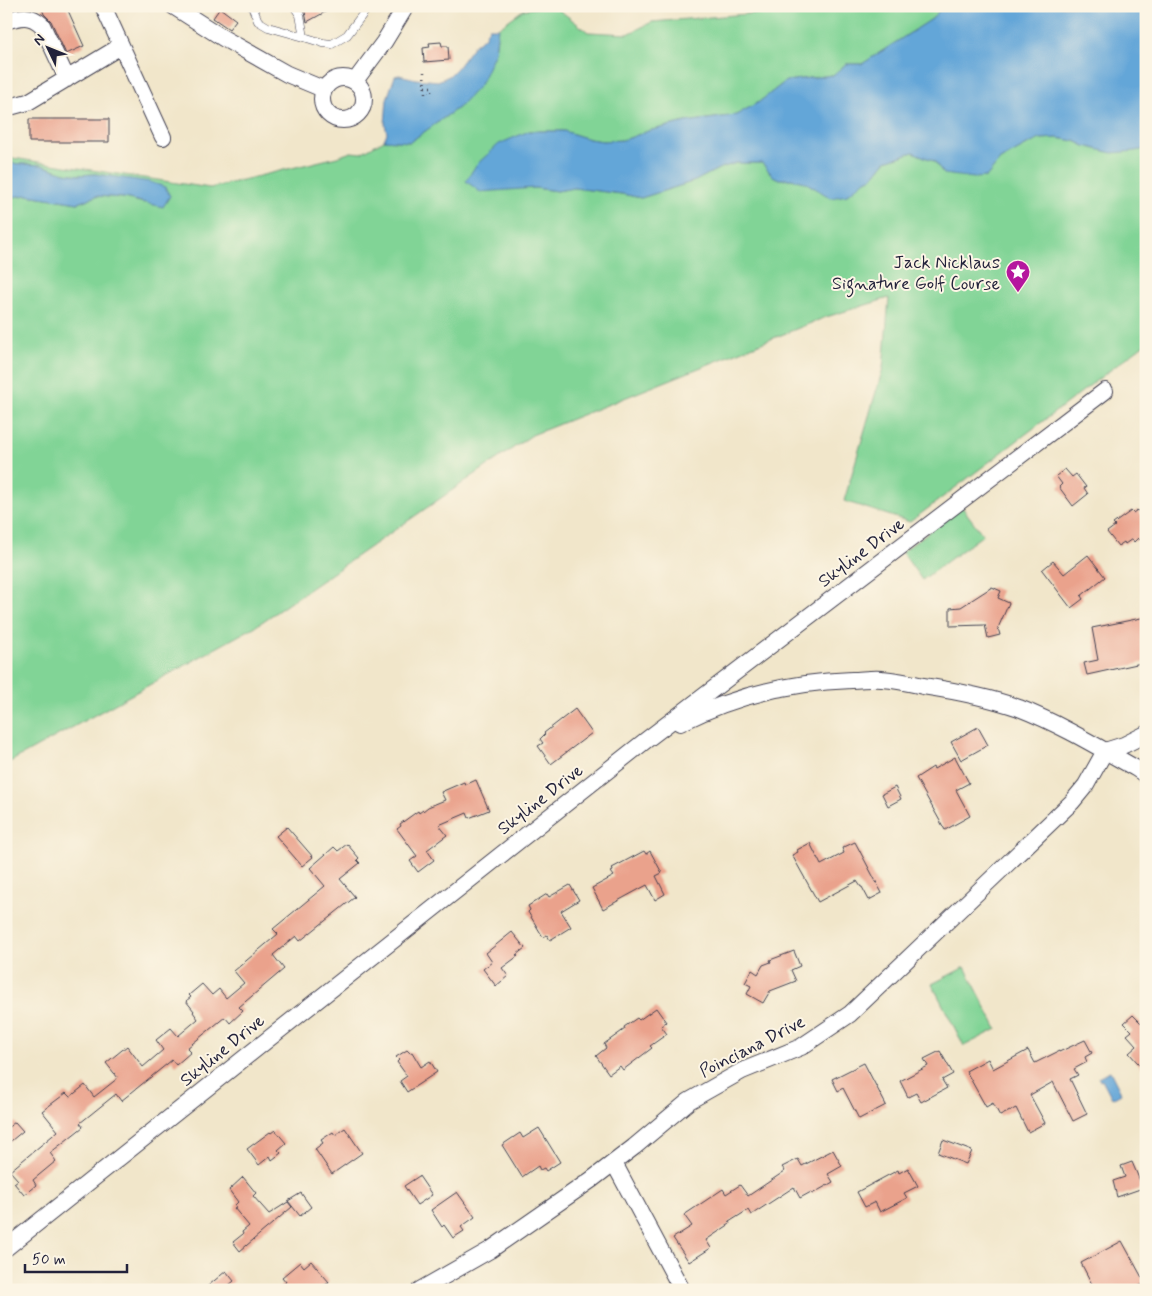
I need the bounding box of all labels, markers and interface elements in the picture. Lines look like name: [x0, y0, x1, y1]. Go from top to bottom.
north arrow: [22, 22, 72, 72]
text: N: [29, 30, 49, 49]
place label: Jack Nicklaus Signature Golf Course: [832, 251, 1000, 298]
place icon: Jack Nicklaus Signature Golf Course: [1005, 259, 1031, 293]
street label: Skyline Drive: [813, 512, 910, 593]
street label: Skyline Drive: [493, 759, 588, 841]
street label: Skyline Drive: [175, 1009, 270, 1092]
street label: Poinciana Drive: [695, 1010, 810, 1084]
scale bar: [25, 1241, 128, 1273]
text: 50 m: [32, 1250, 66, 1270]

